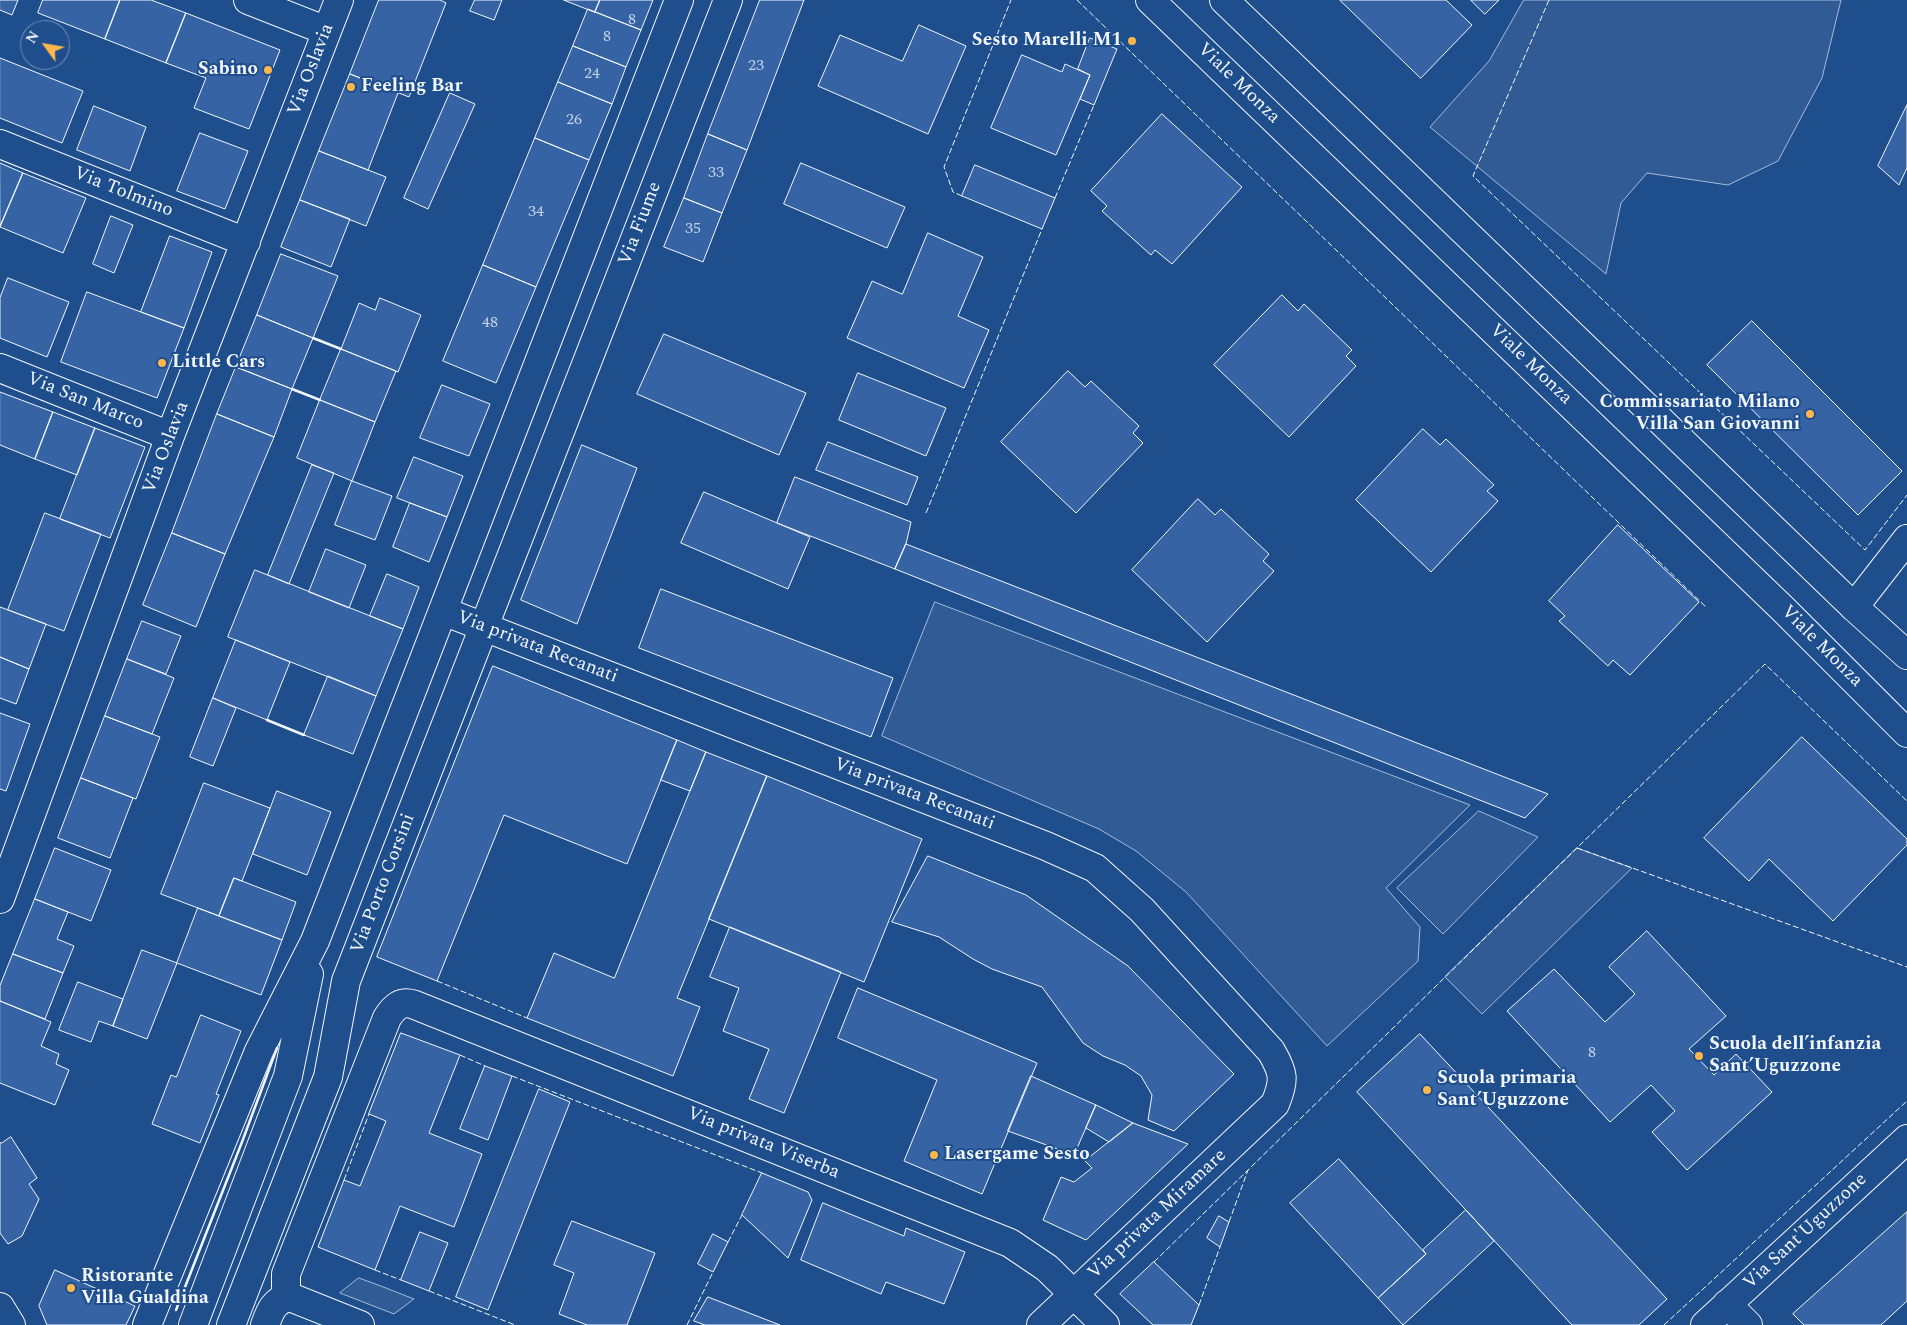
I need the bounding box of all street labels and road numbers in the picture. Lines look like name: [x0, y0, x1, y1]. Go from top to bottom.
street label: Via Oslavia: [284, 21, 340, 119]
street label: Viale Monza: [1192, 39, 1284, 129]
street label: Via Tolmino: [70, 163, 176, 223]
street label: Via Fiume: [615, 179, 667, 269]
street label: Viale Monza: [1484, 320, 1576, 410]
street label: Via San Marco: [23, 368, 147, 436]
street label: Via Oslavia: [139, 399, 195, 497]
street label: Viale Monza: [1775, 601, 1867, 693]
street label: Via privata Recanati: [453, 607, 621, 689]
street label: Via privata Recanati: [830, 754, 998, 836]
street label: Via Porto Corsini: [347, 811, 421, 957]
street label: Via privata Viserba: [683, 1103, 843, 1185]
street label: Via privata Miramare: [1084, 1145, 1232, 1285]
street label: Via Sant'Uguzzone: [1739, 1169, 1873, 1295]

